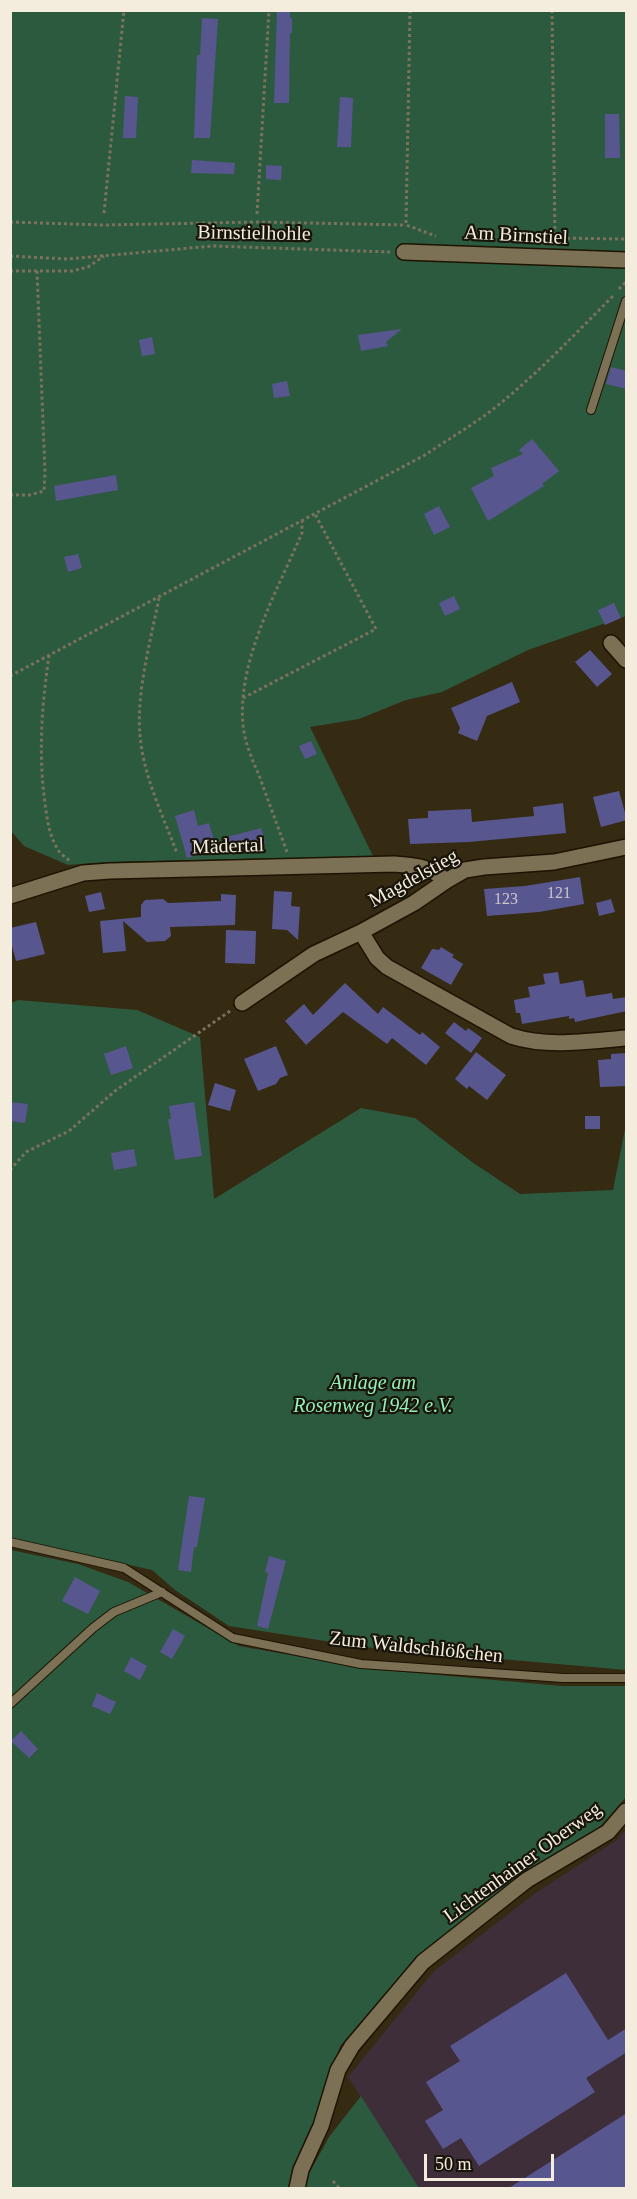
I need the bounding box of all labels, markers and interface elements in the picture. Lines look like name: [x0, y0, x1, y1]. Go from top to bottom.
street label: Birnstielhohle: [197, 221, 311, 247]
street label: Am Birnstiel: [463, 221, 569, 251]
street label: Mädertal: [192, 834, 264, 860]
street label: Magdelstieg: [365, 845, 463, 913]
house number: 121: [547, 884, 571, 904]
house number: 123: [494, 890, 518, 910]
park label: Anlage am Rosenweg 1942 e.V.: [293, 1372, 453, 1419]
street label: Zum Waldschlößchen: [328, 1627, 504, 1669]
street label: Lichtenhainer Oberweg: [439, 1798, 607, 1928]
scale bar: [427, 2142, 558, 2180]
text: 50 m: [435, 2154, 472, 2174]

